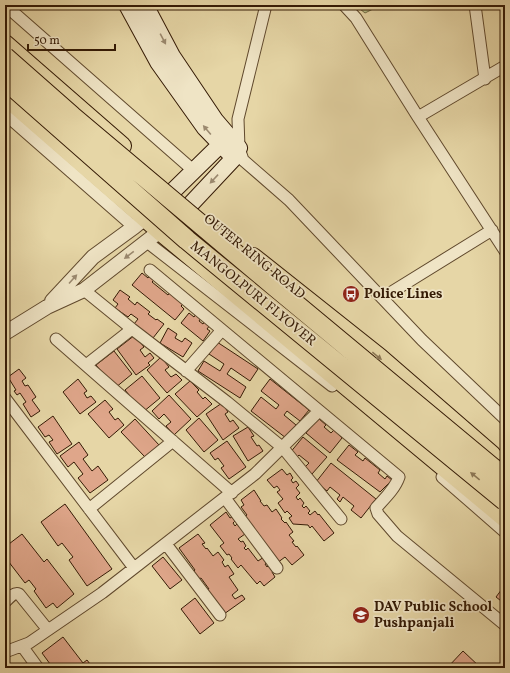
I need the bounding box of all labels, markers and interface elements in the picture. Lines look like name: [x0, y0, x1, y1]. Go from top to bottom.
scale bar: [28, 26, 115, 52]
text: 50 m: [34, 33, 60, 49]
one-way arrow: [160, 34, 166, 45]
one-way arrow: [202, 124, 211, 135]
one-way arrow: [210, 173, 219, 184]
street label: OUTER RING ROAD: [199, 210, 309, 304]
street label: MANGOLPURI FLYOVER: [186, 237, 320, 351]
one-way arrow: [124, 251, 135, 259]
one-way arrow: [68, 274, 78, 284]
bus stop icon: Police Lines: [341, 284, 361, 304]
place label: Police Lines: [364, 285, 443, 304]
one-way arrow: [371, 351, 382, 360]
one-way arrow: [470, 472, 480, 481]
place label: DAV Public School Pushpanjali: [374, 598, 493, 633]
school or university icon: DAV Public School Pushpanjali: [351, 605, 371, 625]

